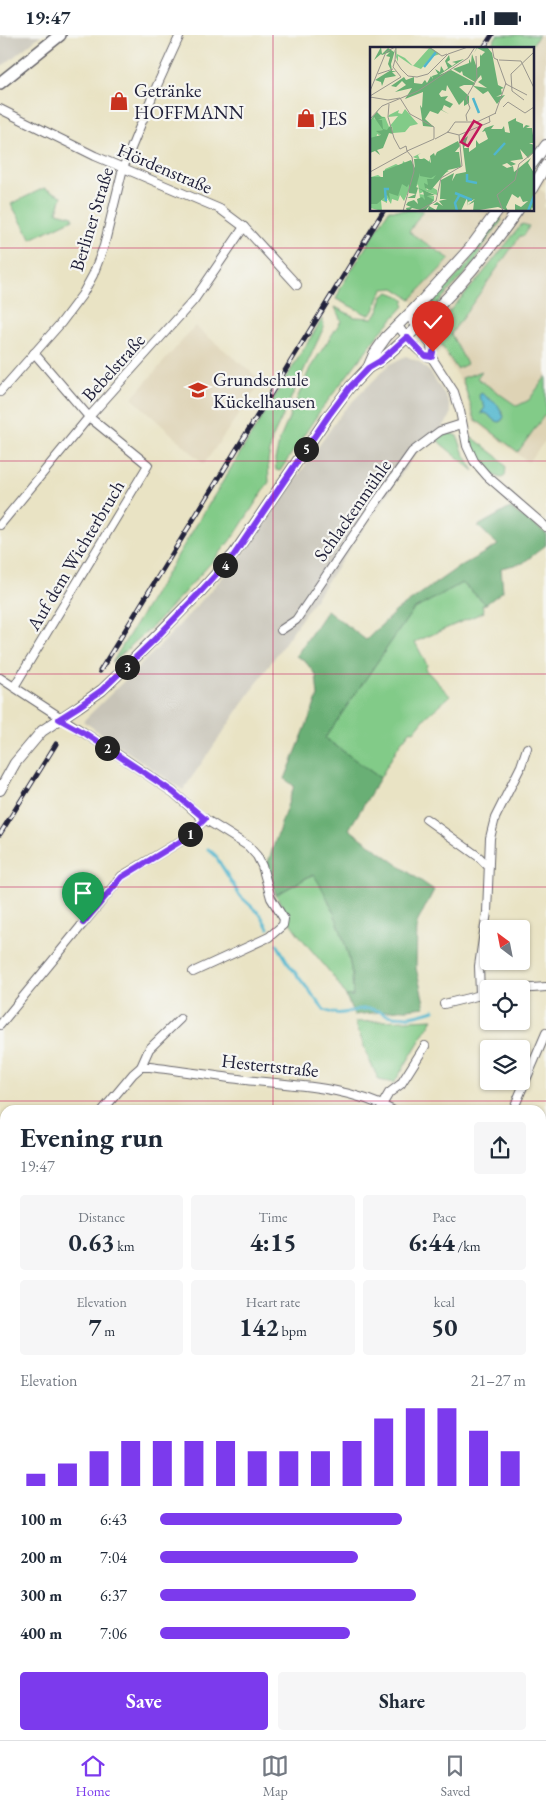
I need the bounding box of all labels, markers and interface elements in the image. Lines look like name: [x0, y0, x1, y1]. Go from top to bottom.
text: 19:47: [25, 5, 71, 30]
inset map: [370, 47, 534, 211]
place label: Getränke HOFFMANN: [134, 78, 244, 125]
shop icon: Getränke HOFFMANN: [108, 90, 130, 112]
place label: JES: [319, 106, 347, 131]
shop icon: JES: [295, 107, 317, 129]
street label: Hördenstraße: [113, 137, 216, 200]
street label: Berliner Straße: [64, 164, 119, 274]
pin: [412, 301, 454, 352]
icon: check: [419, 308, 447, 336]
street label: Bebelstraße: [76, 328, 151, 407]
place label: Grundschule Kückelhausen: [213, 367, 316, 414]
school or university icon: Grundschule Kückelhausen: [187, 379, 209, 401]
pin: 5: [294, 437, 318, 461]
text: 5: [303, 440, 310, 458]
street label: Schlackenmühle: [308, 454, 397, 566]
street label: Auf dem Wichterbruch: [20, 475, 130, 636]
pin: 4: [212, 553, 238, 577]
text: 4: [222, 556, 229, 574]
pin: 3: [114, 655, 140, 679]
text: 3: [124, 658, 131, 676]
pin: 2: [94, 735, 120, 761]
text: 2: [104, 739, 111, 757]
pin: 1: [178, 821, 202, 847]
text: 1: [187, 825, 194, 843]
pin: [62, 872, 104, 923]
icon: arrive: [69, 879, 97, 907]
north arrow: [480, 920, 530, 970]
map controls: [480, 920, 530, 1090]
button: locate: [480, 980, 530, 1030]
button: layers: [480, 1040, 530, 1090]
street label: Hestertstraße: [220, 1048, 320, 1083]
text: Evening run: [20, 1119, 163, 1155]
button: share: [474, 1122, 526, 1174]
text: 19:47: [20, 1156, 55, 1177]
text: Distance: [78, 1208, 125, 1226]
text: Time: [258, 1208, 288, 1226]
text: Pace: [433, 1208, 456, 1226]
text: 0.63: [69, 1226, 114, 1258]
text: 4:15: [250, 1226, 296, 1258]
text: 6:44: [408, 1226, 455, 1258]
text: km: [114, 1237, 135, 1255]
text: /km: [455, 1237, 481, 1255]
text: Elevation: [76, 1293, 127, 1311]
text: Heart rate: [246, 1293, 300, 1311]
text: kcal: [434, 1293, 455, 1311]
text: 7: [88, 1311, 101, 1343]
text: 142: [239, 1311, 279, 1343]
text: 50: [431, 1311, 458, 1343]
text: m: [101, 1322, 115, 1340]
text: bpm: [279, 1322, 307, 1340]
text: Elevation: [20, 1370, 78, 1391]
text: 21–27 m: [471, 1370, 526, 1391]
text: 100 m: [20, 1509, 62, 1530]
text: 6:43: [100, 1509, 127, 1530]
text: 200 m: [20, 1547, 62, 1568]
text: 7:04: [100, 1547, 127, 1568]
text: 300 m: [20, 1585, 62, 1606]
text: 6:37: [100, 1585, 127, 1606]
text: 400 m: [20, 1623, 62, 1644]
text: 7:06: [100, 1623, 127, 1644]
button: Save: [20, 1672, 268, 1730]
button: Share: [278, 1672, 526, 1730]
tab: Home: [76, 1752, 110, 1800]
tab: Map: [261, 1752, 289, 1800]
tab: Saved: [440, 1752, 470, 1800]

